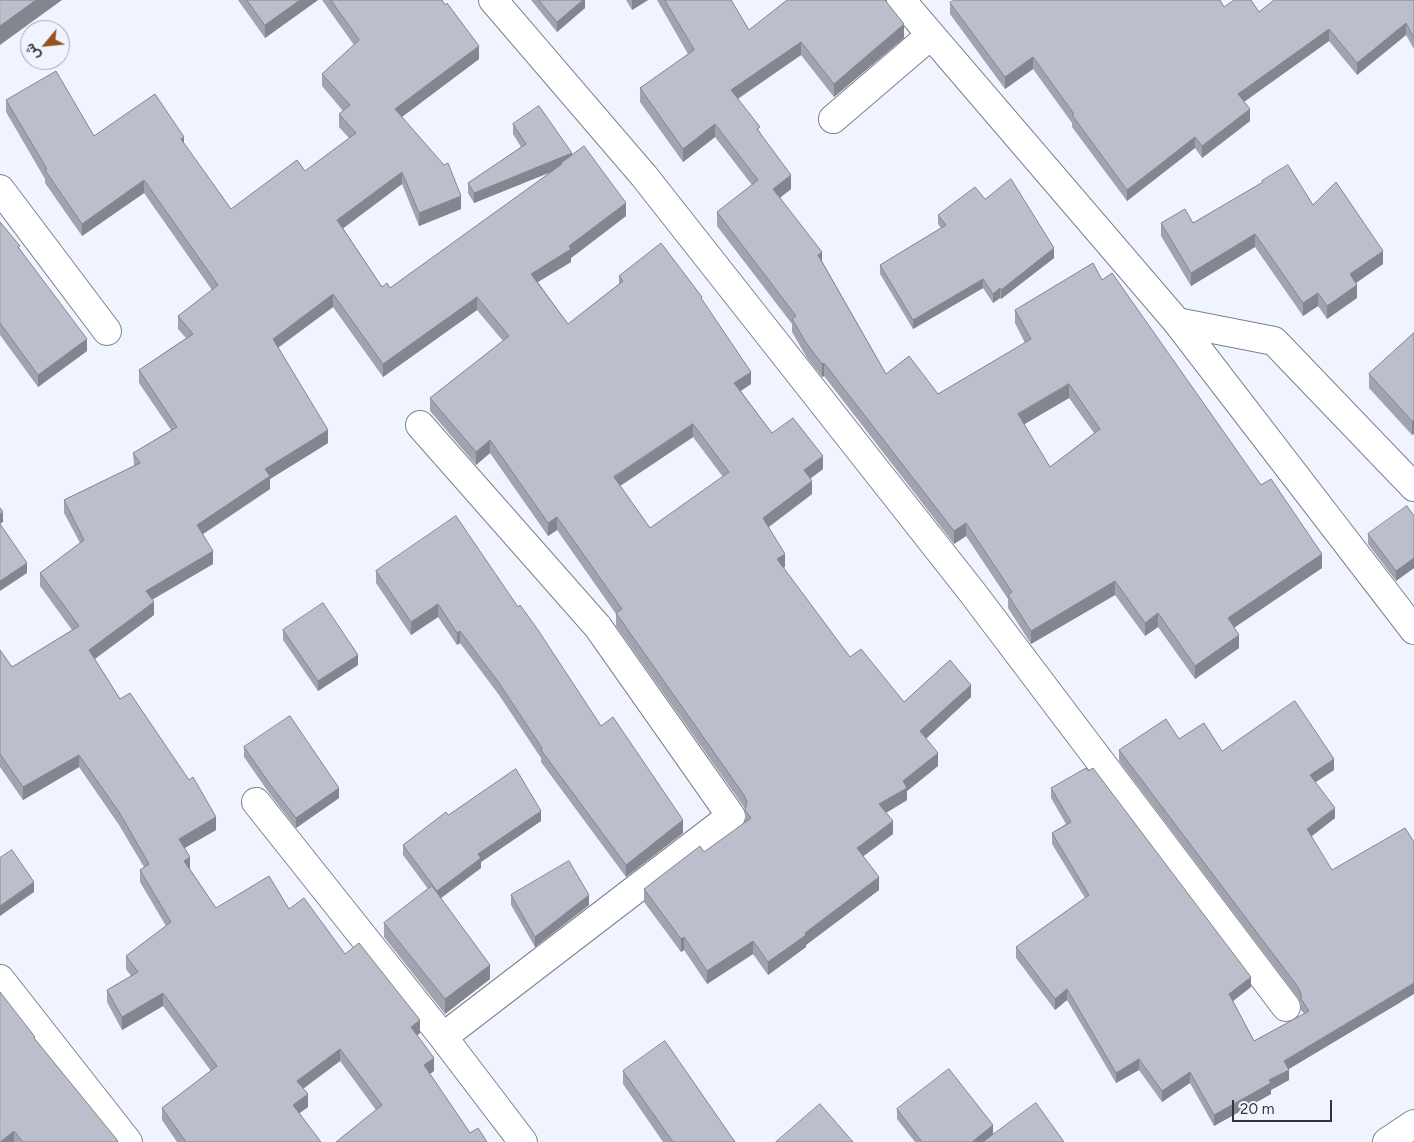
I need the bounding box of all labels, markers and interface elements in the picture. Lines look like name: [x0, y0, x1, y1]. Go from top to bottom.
north arrow: [20, 20, 70, 70]
text: ش: [21, 40, 44, 63]
scale bar: [1234, 1090, 1334, 1122]
text: 20 m: [1240, 1100, 1274, 1118]

